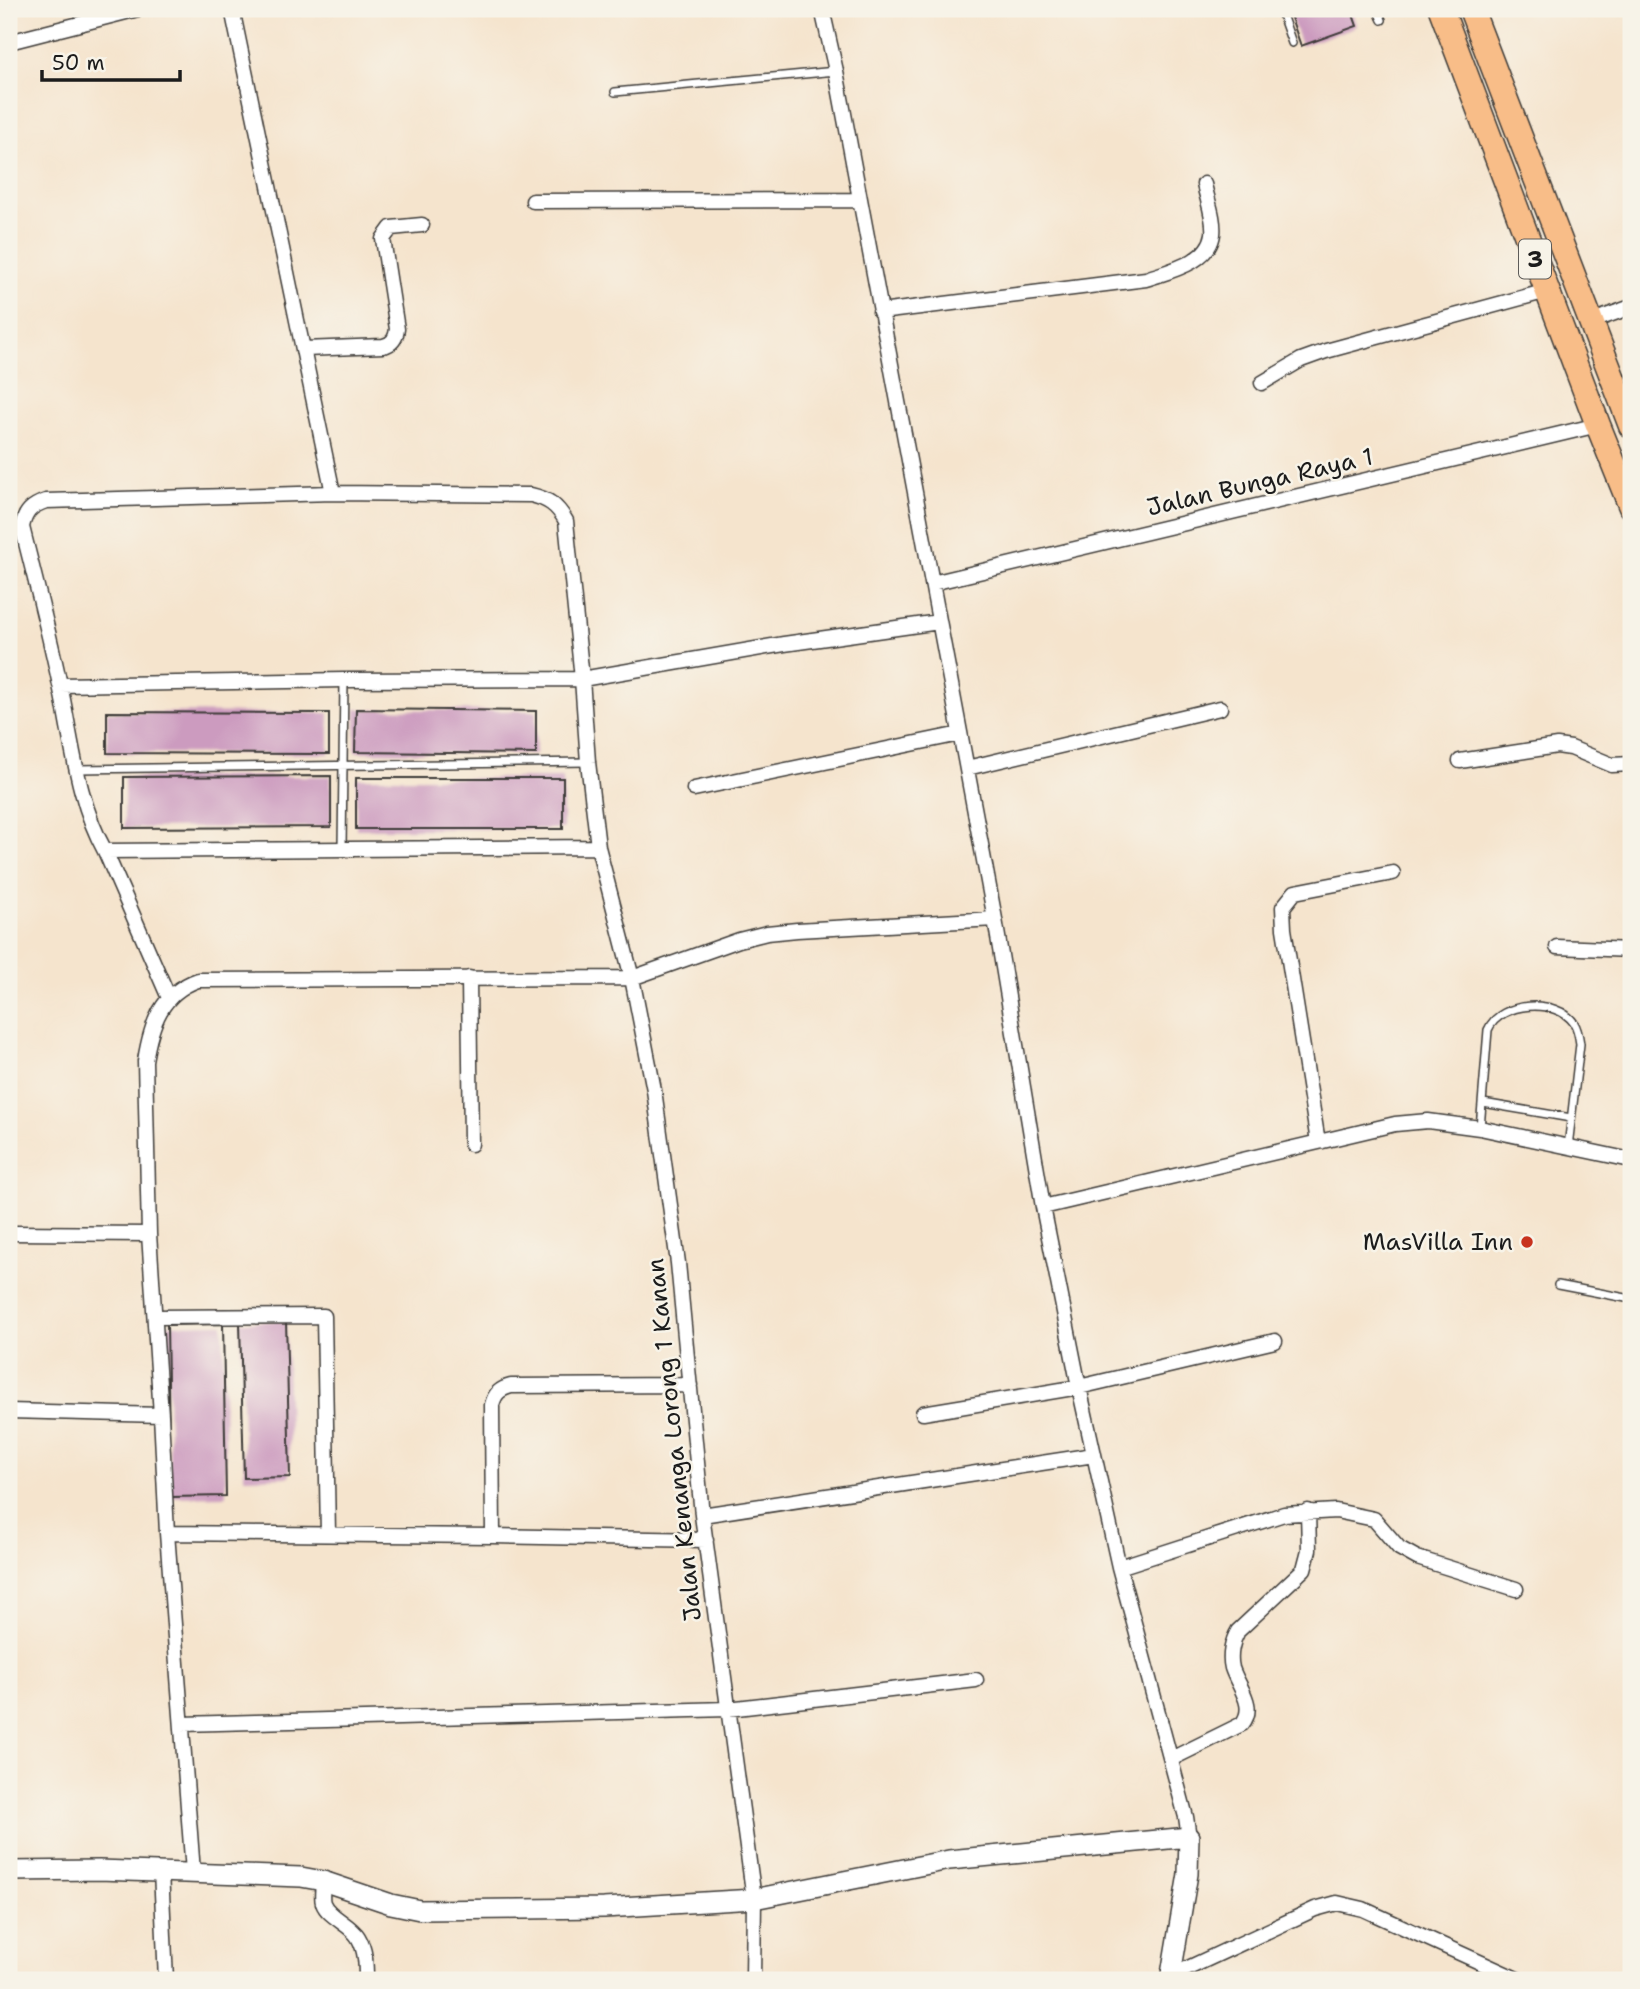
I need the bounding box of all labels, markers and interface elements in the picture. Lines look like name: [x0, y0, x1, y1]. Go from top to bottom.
scale bar: [42, 38, 180, 82]
text: 50 m: [52, 49, 105, 77]
road number: 3: [1519, 240, 1551, 278]
street label: Jalan Bunga Raya 1: [1144, 440, 1376, 524]
place label: MasVilla Inn: [1363, 1226, 1513, 1258]
marker: MasVilla Inn: [1519, 1234, 1535, 1250]
street label: Jalan Kenanga Lorong 1 Kanan: [639, 1257, 709, 1623]

